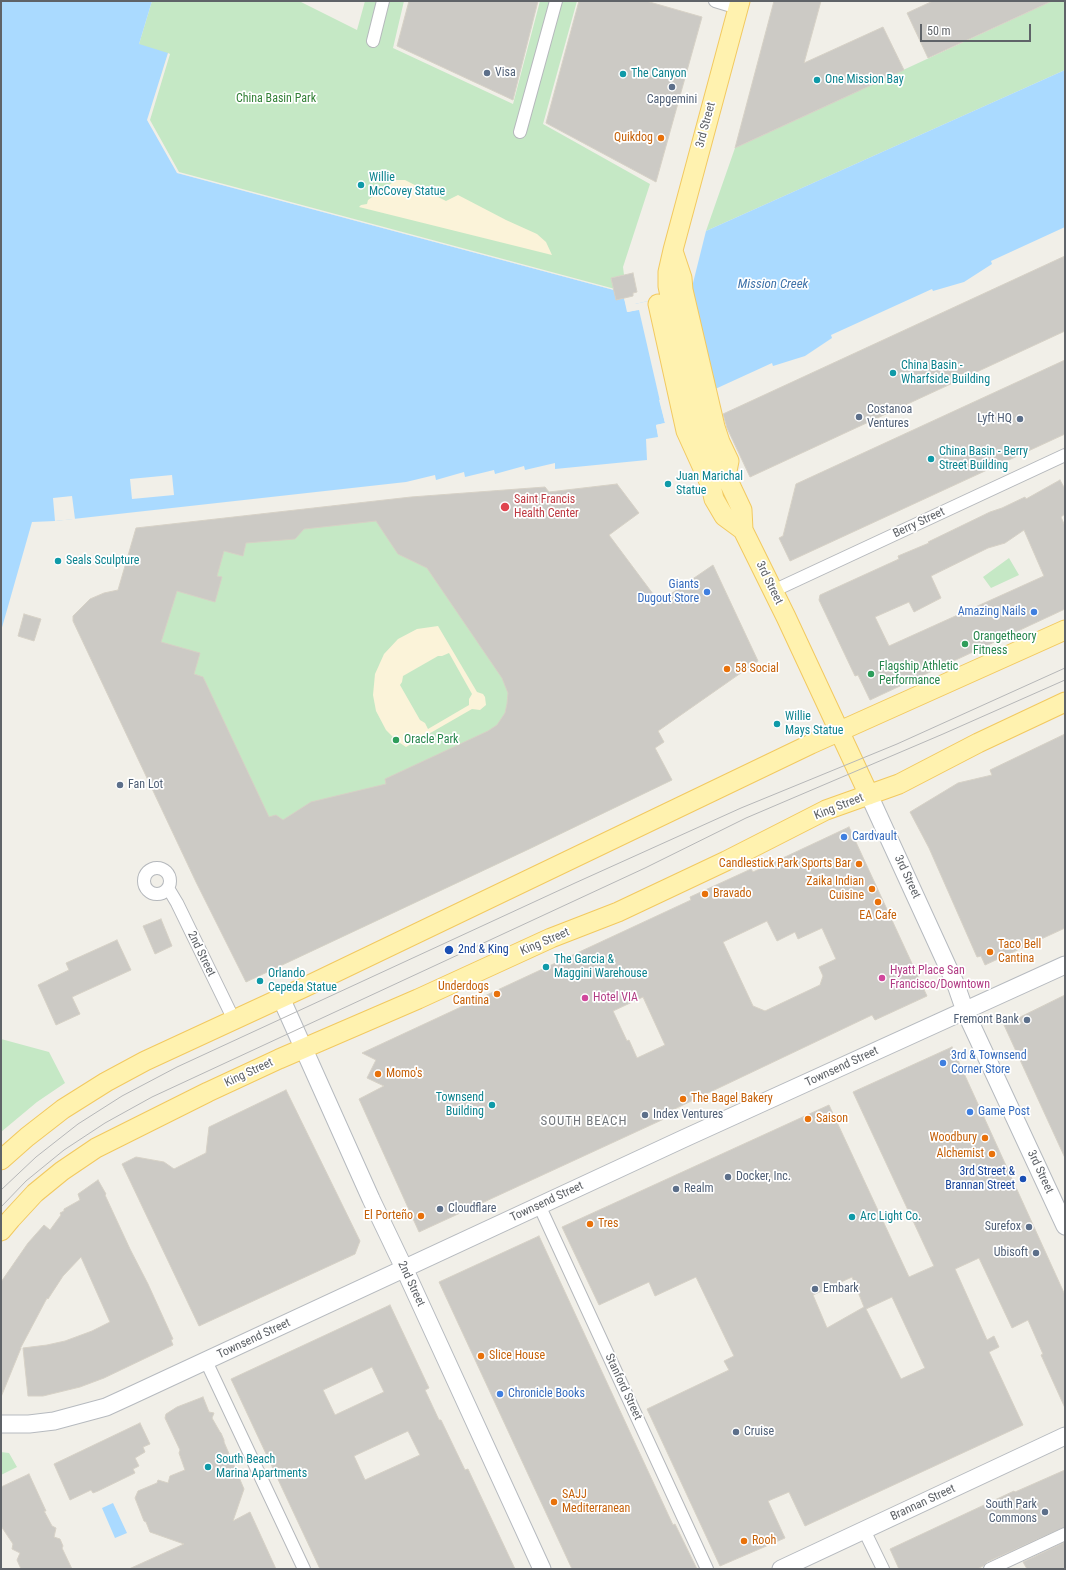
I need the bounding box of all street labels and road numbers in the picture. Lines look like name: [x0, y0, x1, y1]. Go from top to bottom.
street label: 3rd Street: [693, 101, 719, 149]
street label: Berry Street: [891, 505, 947, 541]
street label: 3rd Street: [752, 559, 786, 607]
street label: King Street: [812, 791, 866, 823]
street label: 3rd Street: [891, 853, 923, 901]
street label: King Street: [518, 925, 572, 959]
street label: 2nd Street: [184, 929, 218, 979]
street label: Townsend Street: [803, 1044, 881, 1090]
street label: King Street: [222, 1056, 276, 1090]
street label: 3rd Street: [1024, 1148, 1056, 1196]
street label: Townsend Street: [508, 1179, 586, 1225]
street label: 2nd Street: [394, 1259, 428, 1309]
street label: Townsend Street: [215, 1316, 293, 1362]
street label: Stanford Street: [601, 1352, 645, 1422]
street label: Brannan Street: [888, 1482, 958, 1524]

